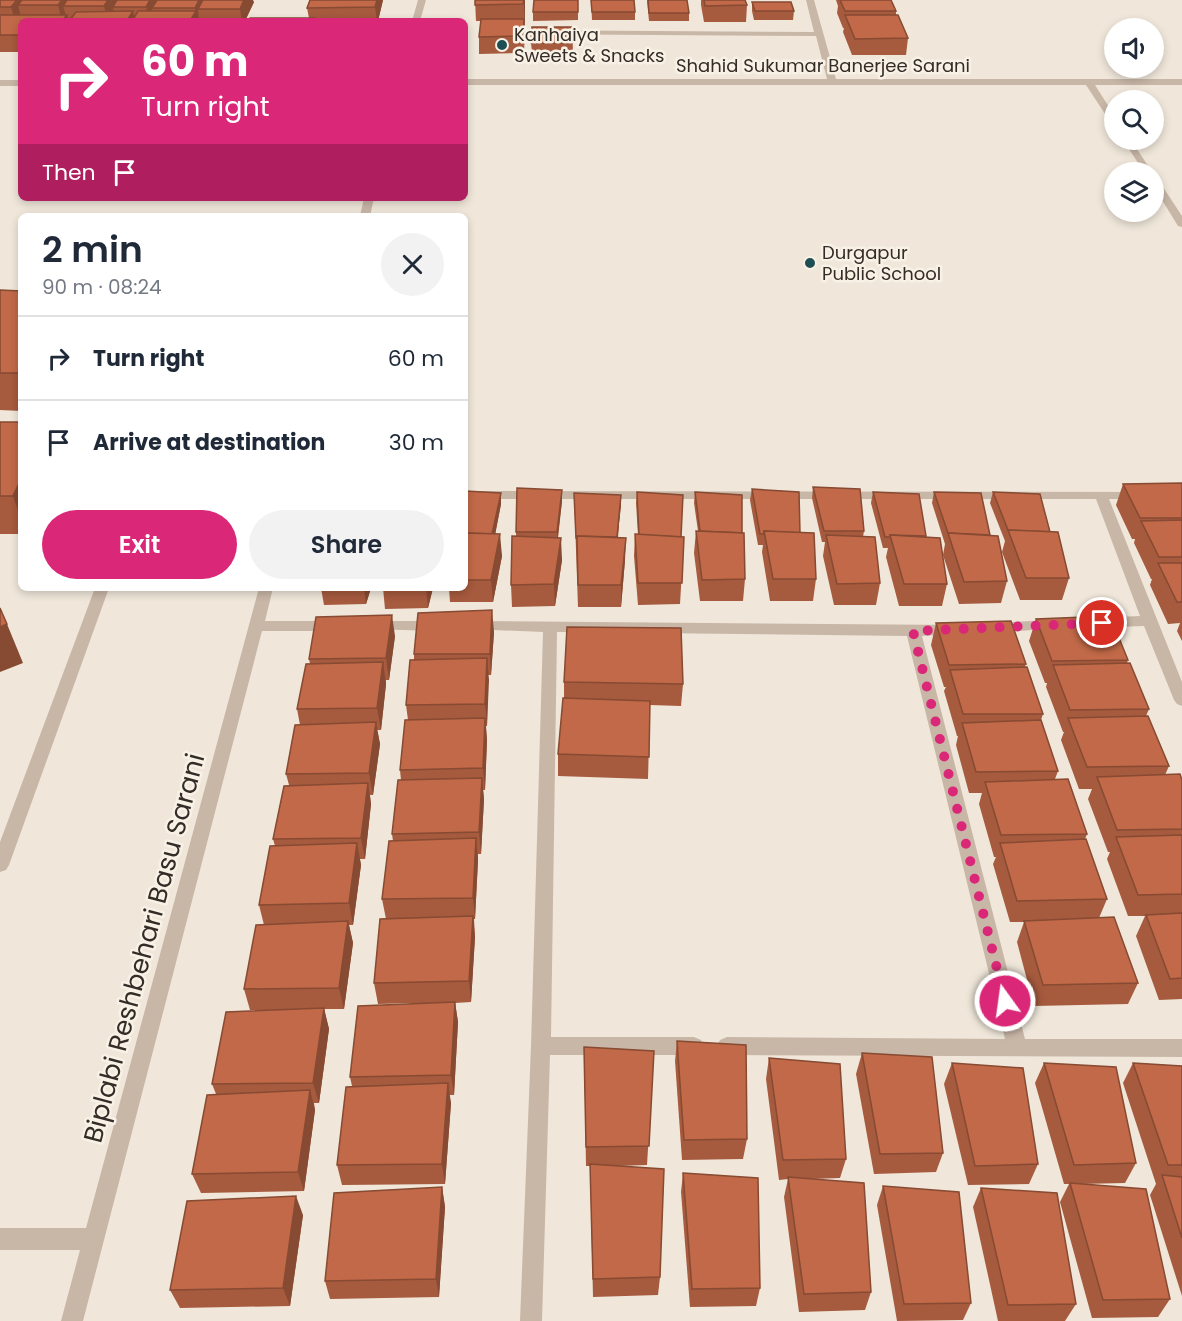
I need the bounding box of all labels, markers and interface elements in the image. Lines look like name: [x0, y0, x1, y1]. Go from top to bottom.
map controls: [1104, 18, 1164, 222]
button: sound: [1104, 18, 1164, 78]
place label: Kanhaiya Sweets & Snacks: [514, 22, 664, 68]
text: 60 m: [141, 32, 249, 91]
marker: Kanhaiya Sweets & Snacks: [495, 38, 509, 52]
icon: right: [42, 42, 120, 120]
street label: Shahid Sukumar Banerjee Sarani: [676, 53, 970, 78]
text: Turn right: [141, 88, 270, 125]
button: search: [1104, 90, 1164, 150]
icon: arrive: [108, 156, 141, 189]
text: Then: [42, 157, 96, 188]
button: layers: [1104, 162, 1164, 222]
text: 2 min: [42, 224, 143, 275]
button: close: [381, 233, 444, 296]
place label: Durgapur Public School: [822, 240, 941, 286]
marker: Durgapur Public School: [803, 256, 817, 270]
text: 90 m · 08:24: [42, 273, 162, 301]
icon: right: [42, 342, 75, 375]
text: Turn right: [93, 343, 204, 374]
text: 60 m: [388, 343, 444, 374]
icon: arrive: [42, 426, 75, 459]
text: Arrive at destination: [93, 427, 325, 458]
text: 30 m: [389, 427, 444, 458]
button: Exit: [42, 510, 237, 579]
button: Share: [249, 510, 444, 579]
pin: [1076, 597, 1127, 648]
icon: arrive: [1085, 606, 1118, 639]
street label: Biplabi Reshbehari Basu Sarani: [75, 749, 213, 1147]
position arrow: [973, 969, 1037, 1033]

